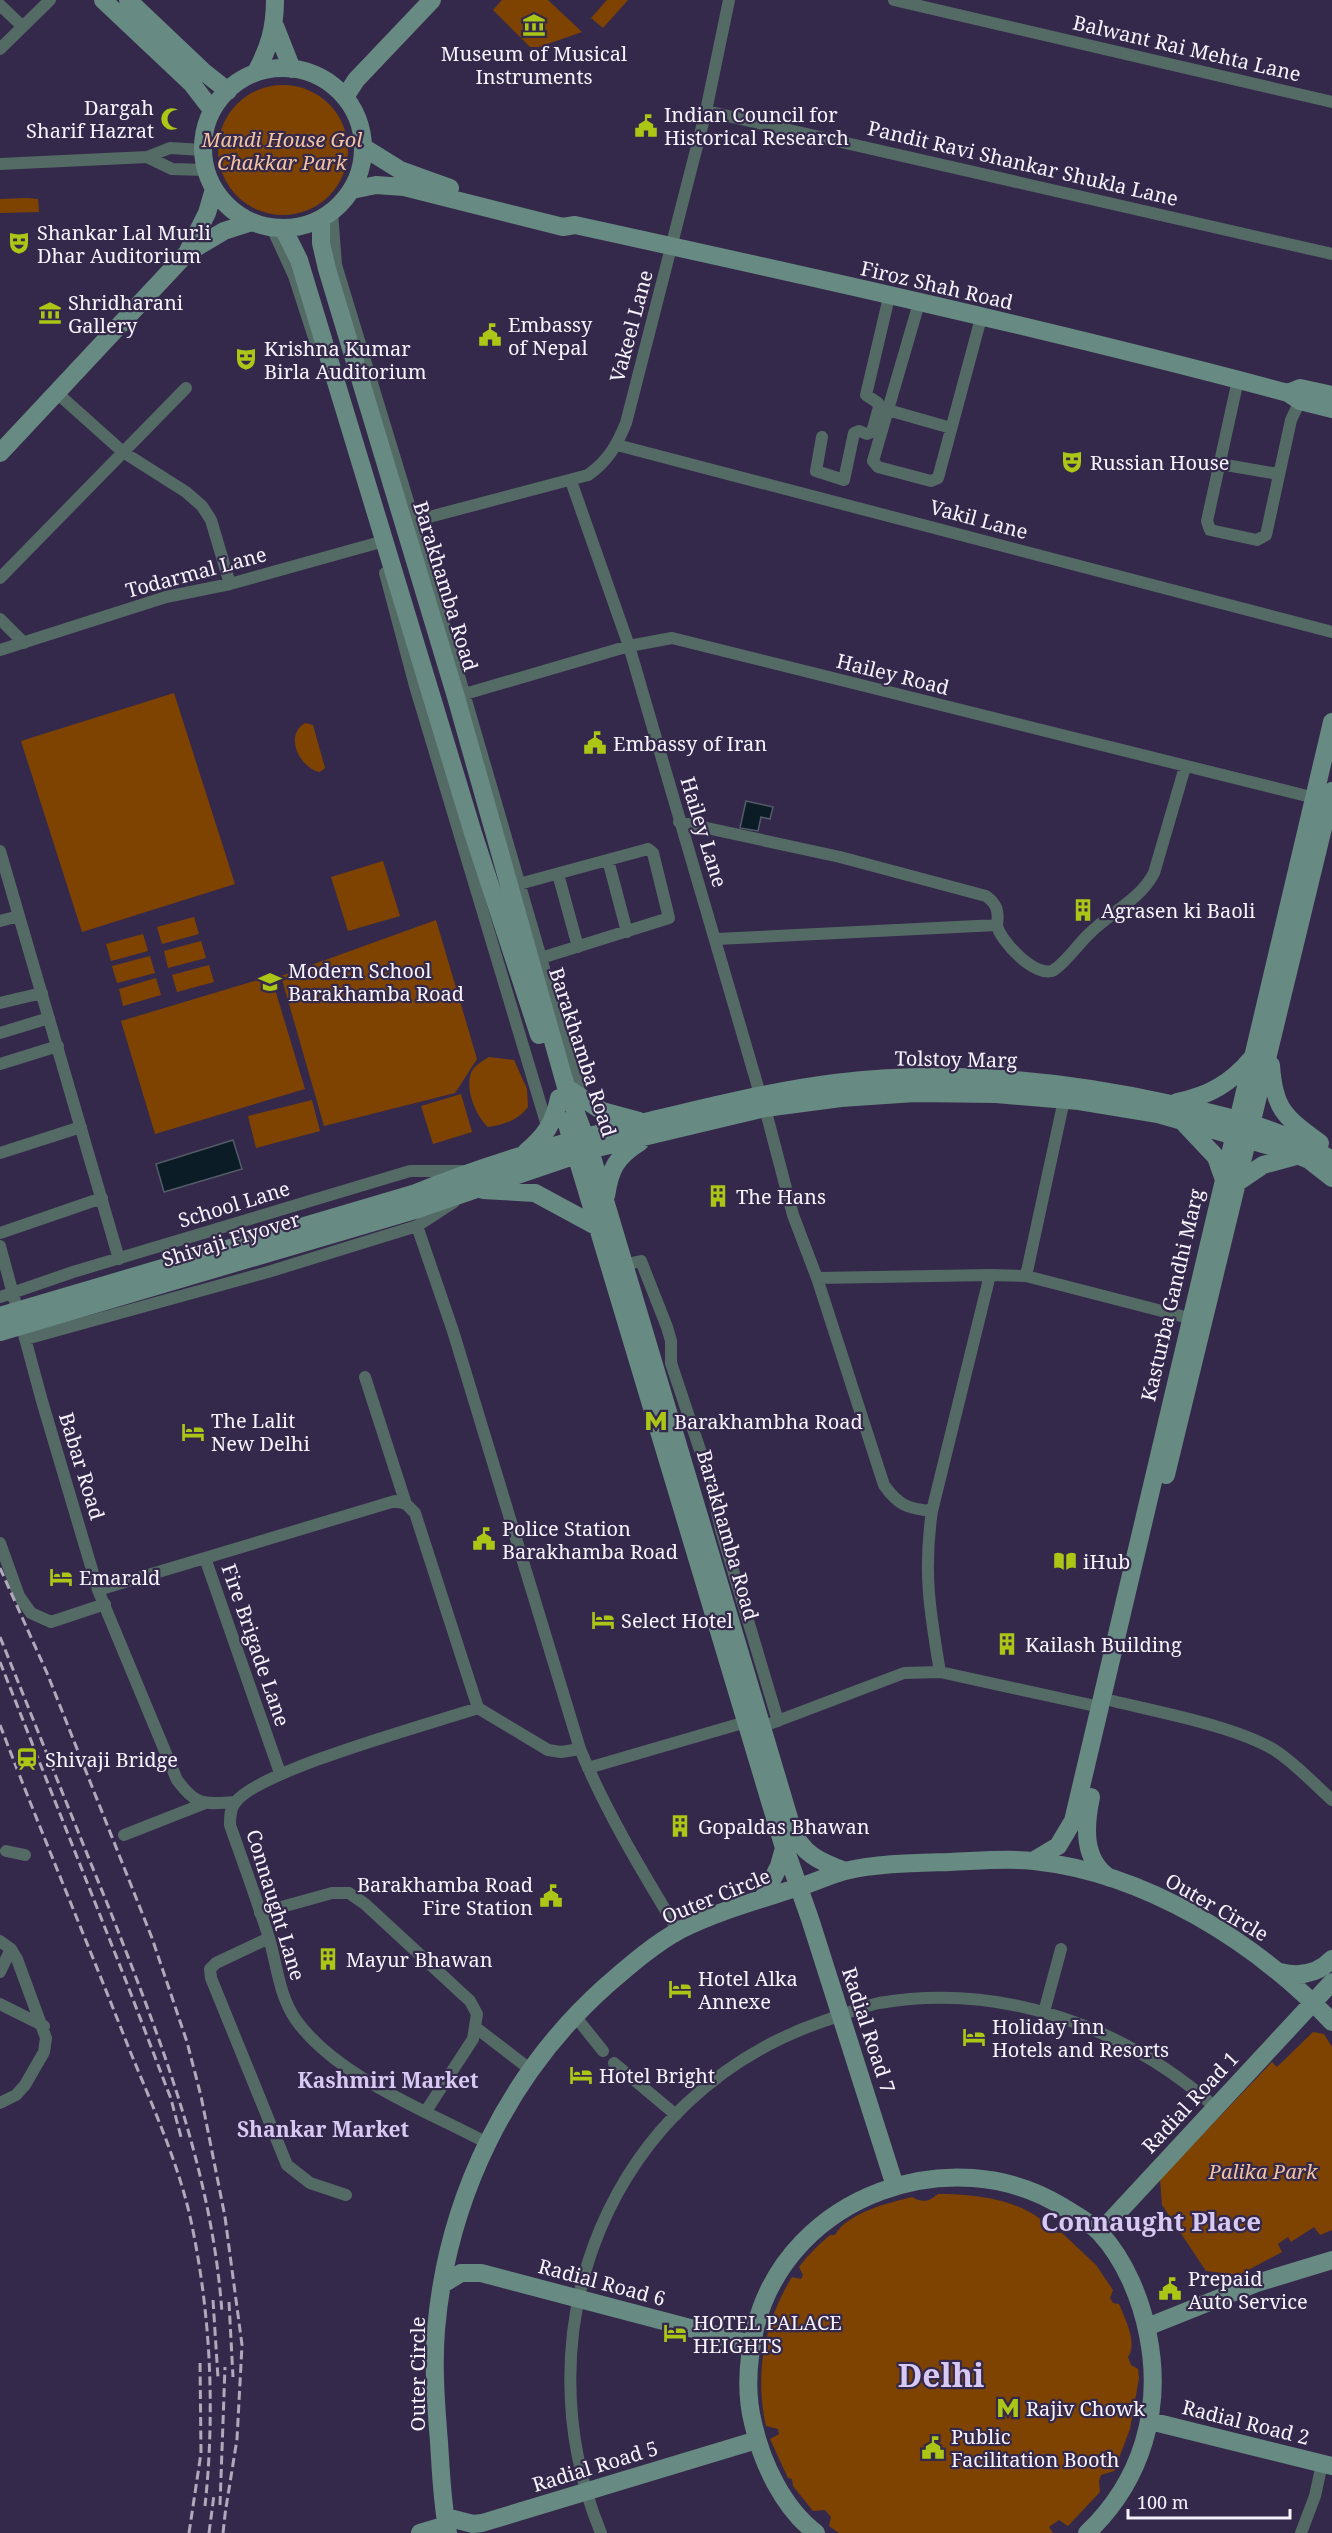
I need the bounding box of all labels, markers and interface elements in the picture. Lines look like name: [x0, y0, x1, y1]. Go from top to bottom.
street label: Balwant Rai Mehta Lane: [1070, 9, 1304, 87]
museum icon: Museum of Musical Instruments: [521, 12, 547, 38]
place label: Museum of Musical Instruments: [441, 40, 627, 90]
place label: Dargah Sharif Hazrat: [26, 94, 154, 144]
place label: Indian Council for Historical Research: [664, 101, 849, 151]
mosque icon: Dargah Sharif Hazrat: [159, 106, 185, 132]
public building icon: Indian Council for Historical Research: [633, 113, 659, 139]
street label: Pandit Ravi Shankar Shukla Lane: [865, 114, 1181, 212]
park label: Mandi House Gol Chakkar Park: [201, 126, 362, 176]
place label: Shankar Lal Murli Dhar Auditorium: [37, 219, 212, 269]
theatre icon: Shankar Lal Murli Dhar Auditorium: [6, 230, 32, 256]
street label: Firoz Shah Road: [858, 254, 1016, 316]
street label: Vakeel Lane: [603, 267, 659, 385]
place label: Shridharani Gallery: [68, 289, 184, 339]
museum icon: Shridharani Gallery: [37, 300, 63, 326]
place label: Embassy of Nepal: [508, 311, 593, 361]
public building icon: Embassy of Nepal: [477, 322, 503, 348]
place label: Krishna Kumar Birla Auditorium: [264, 335, 427, 385]
theatre icon: Krishna Kumar Birla Auditorium: [233, 346, 259, 372]
theatre icon: Russian House: [1059, 449, 1085, 475]
place label: Russian House: [1090, 449, 1229, 476]
street label: Vakil Lane: [927, 493, 1031, 545]
street label: Barakhamba Road: [407, 498, 485, 674]
street label: Todarmal Lane: [123, 540, 269, 604]
street label: Hailey Road: [834, 647, 952, 701]
public building icon: Embassy of Iran: [582, 730, 608, 756]
place label: Embassy of Iran: [613, 730, 767, 757]
street label: Hailey Lane: [674, 773, 734, 891]
building icon: Agrasen ki Baoli: [1070, 897, 1096, 923]
place label: Agrasen ki Baoli: [1101, 897, 1256, 924]
place label: Modern School Barakhamba Road: [288, 957, 464, 1007]
street label: Barakhamba Road: [543, 964, 623, 1140]
school or university icon: Modern School Barakhamba Road: [257, 969, 283, 995]
street label: Tolstoy Marg: [894, 1044, 1018, 1074]
street label: School Lane: [175, 1174, 293, 1234]
building icon: The Hans: [705, 1183, 731, 1209]
place label: The Hans: [736, 1183, 826, 1210]
street label: Kasturba Gandhi Marg: [1134, 1186, 1210, 1404]
street label: Shivaji Flyover: [159, 1205, 304, 1273]
place label: The Lalit New Delhi: [211, 1407, 311, 1457]
metro station icon: Barakhambha Road: [643, 1408, 669, 1434]
place label: Barakhambha Road: [674, 1408, 863, 1435]
street label: Babar Road: [53, 1409, 111, 1523]
hotel icon: The Lalit New Delhi: [180, 1419, 206, 1445]
street label: Barakhamba Road: [691, 1447, 765, 1623]
place label: Police Station Barakhamba Road: [502, 1515, 678, 1565]
public building icon: Police Station Barakhamba Road: [471, 1526, 497, 1552]
library icon: iHub: [1052, 1548, 1078, 1574]
place label: iHub: [1083, 1548, 1130, 1575]
street label: Fire Brigade Lane: [216, 1560, 296, 1730]
hotel icon: Emarald: [48, 1564, 74, 1590]
place label: Emarald: [79, 1564, 160, 1591]
hotel icon: Select Hotel: [590, 1607, 616, 1633]
place label: Select Hotel: [621, 1607, 733, 1634]
building icon: Kailash Building: [994, 1631, 1020, 1657]
place label: Kailash Building: [1025, 1631, 1182, 1658]
station icon: Shivaji Bridge: [14, 1746, 40, 1772]
place label: Shivaji Bridge: [45, 1746, 178, 1773]
building icon: Gopaldas Bhawan: [667, 1813, 693, 1839]
place label: Gopaldas Bhawan: [698, 1813, 870, 1840]
street label: Connaught Lane: [240, 1826, 312, 1984]
street label: Outer Circle: [658, 1862, 774, 1930]
street label: Outer Circle: [1161, 1867, 1273, 1947]
place label: Barakhamba Road Fire Station: [357, 1871, 533, 1921]
public building icon: Barakhamba Road Fire Station: [538, 1883, 564, 1909]
building icon: Mayur Bhawan: [315, 1946, 341, 1972]
place label: Mayur Bhawan: [346, 1946, 493, 1973]
street label: Radial Road 7: [836, 1964, 902, 2096]
place label: Hotel Alka Annexe: [698, 1965, 798, 2015]
hotel icon: Hotel Alka Annexe: [667, 1976, 693, 2002]
place label: Holiday Inn Hotels and Resorts: [992, 2013, 1169, 2063]
hotel icon: Holiday Inn Hotels and Resorts: [961, 2024, 987, 2050]
street label: Radial Road 1: [1136, 2045, 1244, 2159]
hotel icon: Hotel Bright: [568, 2062, 594, 2088]
place label: Hotel Bright: [599, 2062, 715, 2089]
district label: Kashmiri Market: [297, 2066, 479, 2094]
district label: Shankar Market: [237, 2115, 410, 2143]
park label: Palika Park: [1207, 2158, 1318, 2185]
district label: Connaught Place: [1041, 2203, 1261, 2239]
street label: Radial Road 6: [536, 2252, 668, 2312]
place label: Prepaid Auto Service: [1188, 2265, 1308, 2315]
public building icon: Prepaid Auto Service: [1157, 2276, 1183, 2302]
place label: HOTEL PALACE HEIGHTS: [693, 2309, 842, 2359]
street label: Outer Circle: [404, 2317, 431, 2431]
hotel icon: HOTEL PALACE HEIGHTS: [662, 2320, 688, 2346]
district label: Delhi: [898, 2353, 984, 2396]
street label: Radial Road 2: [1180, 2393, 1312, 2451]
metro station icon: Rajiv Chowk: [995, 2395, 1021, 2421]
place label: Rajiv Chowk: [1026, 2395, 1145, 2422]
place label: Public Facilitation Booth: [951, 2423, 1120, 2473]
street label: Radial Road 5: [529, 2434, 661, 2498]
public building icon: Public Facilitation Booth: [920, 2435, 946, 2461]
scale bar: [1128, 2482, 1290, 2520]
text: 100 m: [1137, 2490, 1189, 2514]

